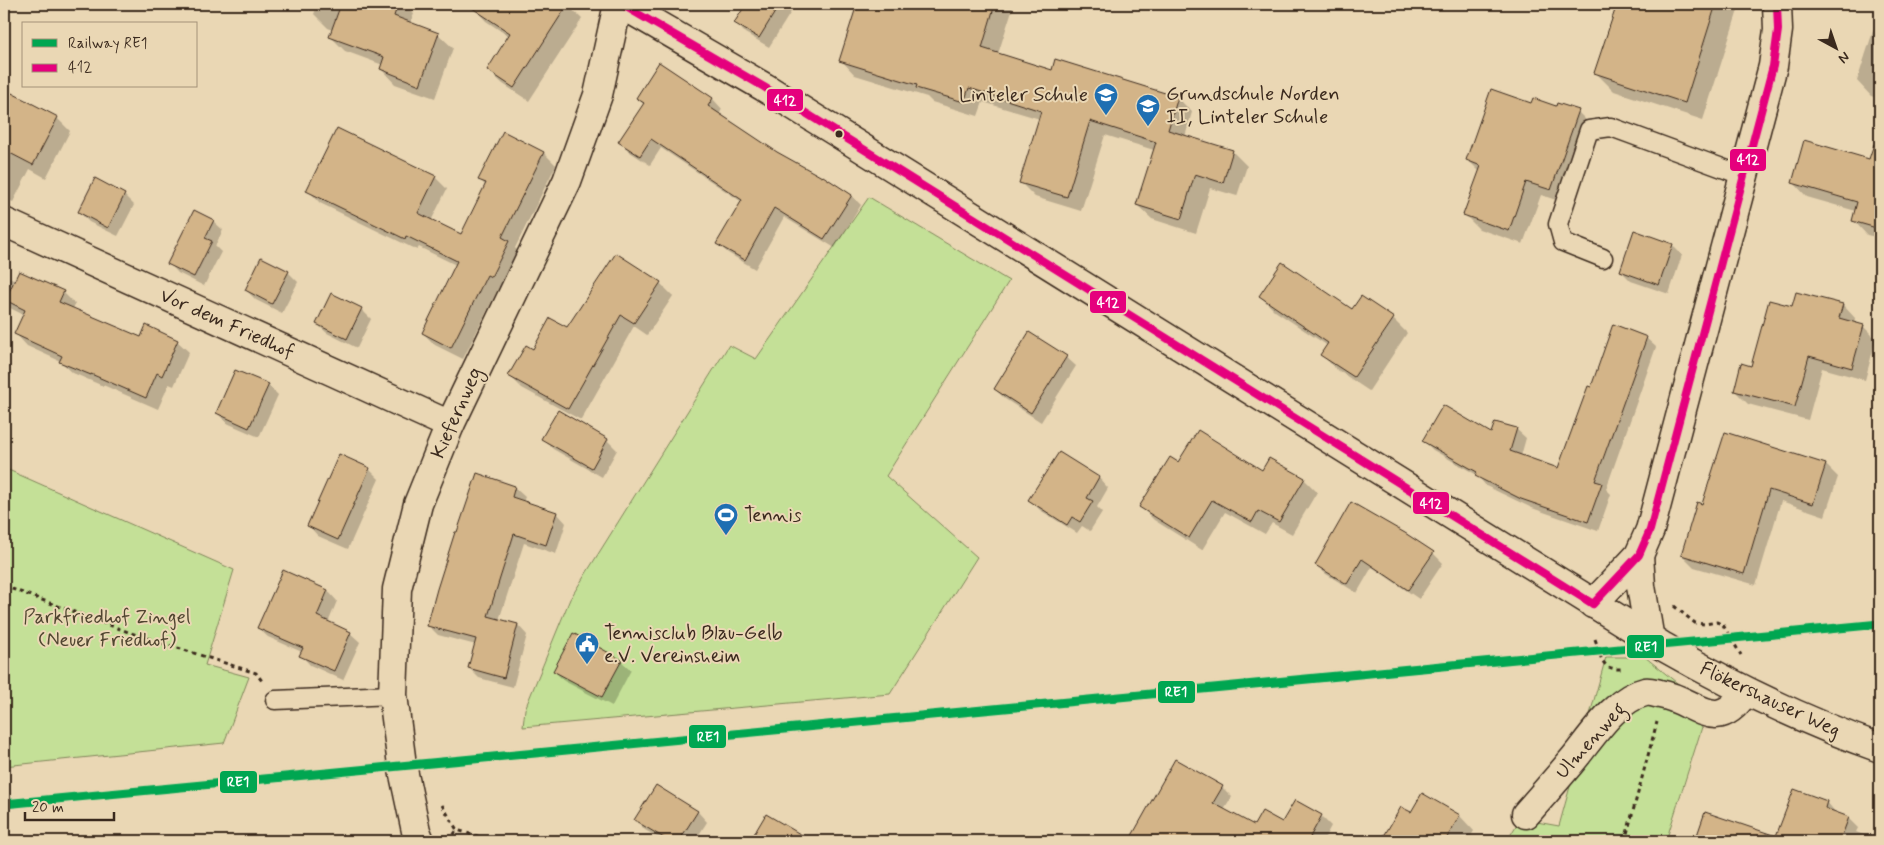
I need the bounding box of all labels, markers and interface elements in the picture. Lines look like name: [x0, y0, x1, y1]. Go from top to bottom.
legend: [22, 22, 198, 88]
north arrow: [1812, 22, 1862, 72]
text: Railway RE1: [68, 34, 147, 54]
text: N: [1834, 47, 1853, 67]
text: 412: [68, 58, 92, 78]
place label: Grundschule Norden II, Linteler Schule: [1166, 81, 1340, 131]
place label: Linteler Schule: [959, 82, 1088, 109]
school or university icon: Linteler Schule: [1093, 82, 1119, 116]
line badge: 412: [766, 88, 804, 112]
text: 412: [774, 92, 797, 110]
school or university icon: Grundschule Norden II, Linteler Schule: [1135, 93, 1161, 127]
unlabelled marker: [834, 129, 844, 139]
line badge: 412: [1729, 148, 1767, 172]
text: 412: [1737, 151, 1760, 169]
street label: Vor dem Friedhof: [155, 282, 299, 366]
line badge: 412: [1089, 290, 1127, 314]
text: 412: [1097, 294, 1120, 312]
street label: Kiefernweg: [425, 363, 490, 463]
line badge: 412: [1412, 491, 1450, 515]
text: 412: [1420, 495, 1443, 513]
sports icon: Tennis: [713, 502, 739, 536]
place label: Tennis: [744, 502, 802, 529]
park label: Parkfriedhof Zingel (Neuer Friedhof): [23, 604, 191, 654]
place label: Tennisclub Blau-Gelb e.V. Vereinsheim: [604, 620, 783, 670]
public building icon: Tennisclub Blau-Gelb e.V. Vereinsheim: [574, 631, 600, 665]
line badge: RE1: [1626, 634, 1665, 659]
text: RE1: [1635, 638, 1657, 656]
street label: Flökershauser Weg: [1695, 656, 1845, 744]
line badge: RE1: [1157, 680, 1196, 704]
text: RE1: [1165, 683, 1187, 701]
street label: Ulmenweg: [1549, 697, 1634, 786]
line badge: RE1: [688, 724, 727, 749]
text: RE1: [697, 728, 719, 746]
line badge: RE1: [219, 770, 258, 794]
text: RE1: [227, 773, 249, 791]
scale bar: [25, 790, 114, 822]
text: 20 m: [32, 798, 64, 818]

